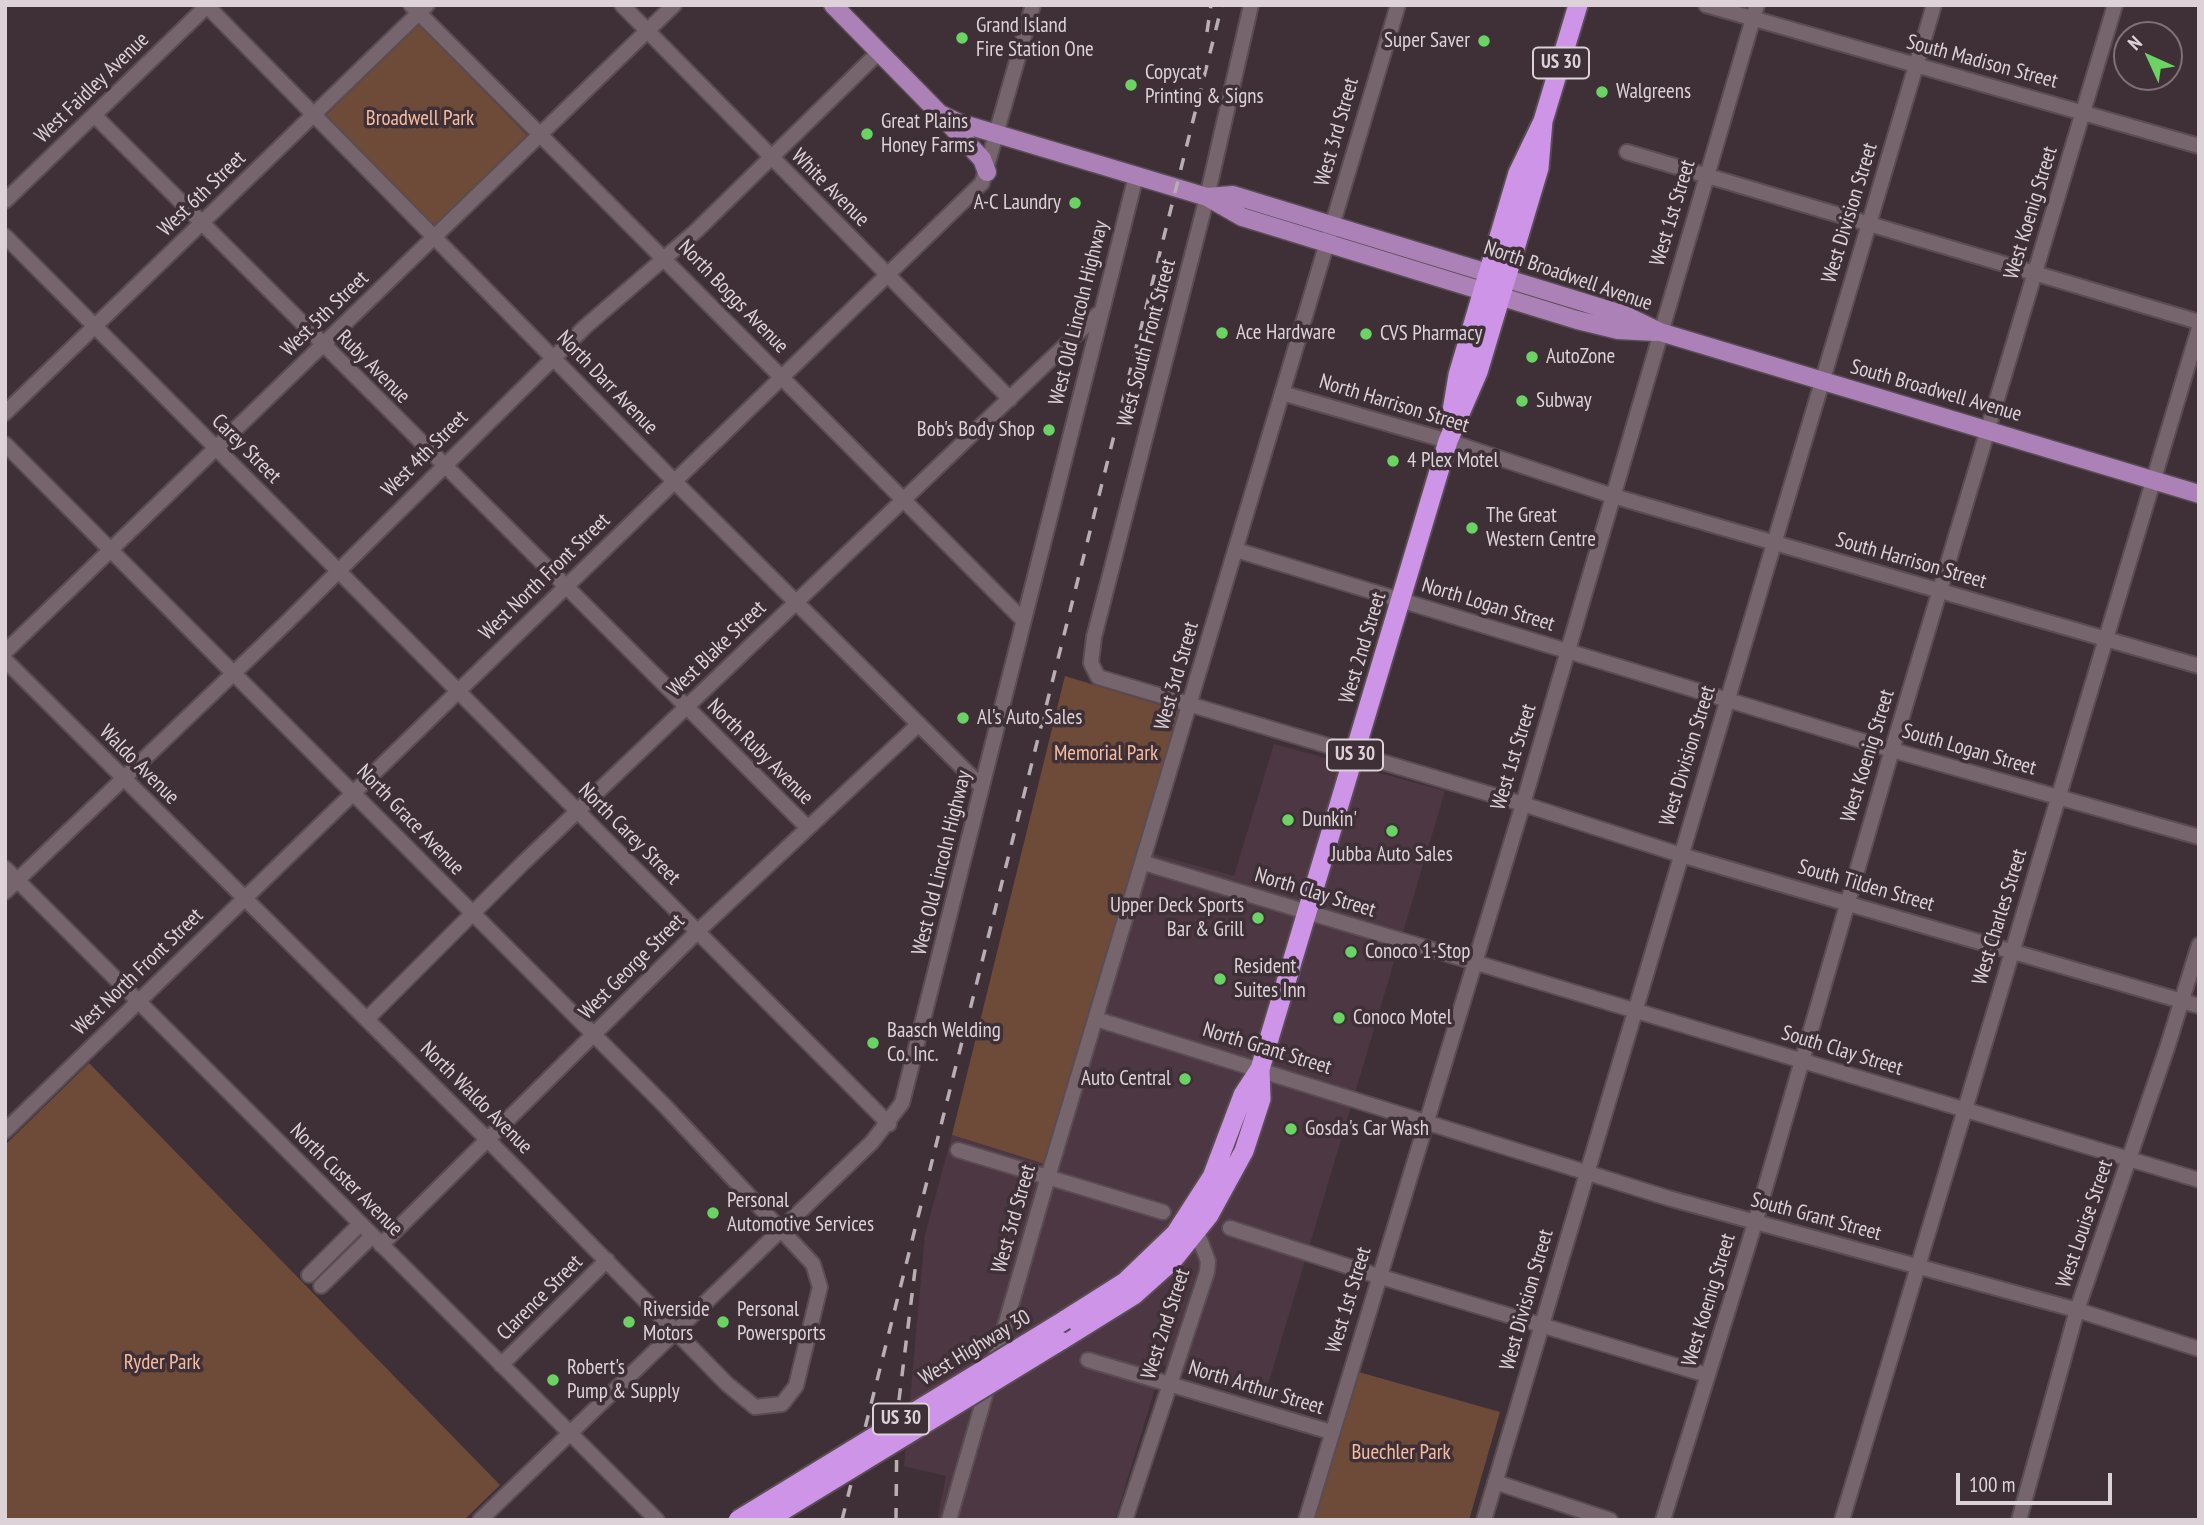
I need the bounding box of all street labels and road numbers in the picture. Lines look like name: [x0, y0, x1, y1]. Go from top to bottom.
street label: West Faidley Avenue: [30, 27, 154, 149]
street label: South Madison Street: [1904, 30, 2060, 94]
road number: US 30: [1533, 48, 1589, 78]
street label: West 3rd Street: [1310, 75, 1364, 189]
street label: West Division Street: [1817, 140, 1883, 286]
street label: White Avenue: [786, 144, 874, 232]
street label: West Koenig Street: [1999, 144, 2063, 282]
street label: West 6th Street: [153, 146, 251, 242]
street label: West 1st Street: [1645, 157, 1701, 269]
street label: West Old Lincoln Highway: [1044, 218, 1114, 408]
street label: North Boggs Avenue: [673, 235, 793, 359]
street label: North Broadwell Avenue: [1480, 235, 1656, 317]
street label: West South Front Street: [1113, 256, 1181, 430]
street label: West 5th Street: [276, 266, 374, 362]
street label: Ruby Avenue: [331, 325, 415, 409]
street label: North Darr Avenue: [551, 326, 663, 440]
street label: South Broadwell Avenue: [1847, 354, 2025, 428]
street label: North Harrison Street: [1316, 369, 1472, 439]
street label: West 4th Street: [377, 406, 473, 502]
street label: Carey Street: [206, 409, 286, 489]
street label: West North Front Street: [474, 508, 616, 646]
street label: South Harrison Street: [1833, 527, 1989, 595]
street label: North Logan Street: [1419, 573, 1557, 637]
street label: West 2nd Street: [1334, 589, 1392, 707]
street label: West Blake Street: [663, 596, 771, 702]
street label: West 3rd Street: [1150, 619, 1204, 733]
street label: West Division Street: [1655, 683, 1721, 829]
street label: West Koenig Street: [1836, 687, 1900, 825]
street label: North Ruby Avenue: [702, 694, 818, 810]
street label: West 1st Street: [1486, 701, 1542, 813]
street label: South Logan Street: [1899, 719, 2039, 781]
street label: Waldo Avenue: [94, 720, 184, 810]
road number: US 30: [1327, 740, 1383, 770]
street label: North Grace Avenue: [351, 759, 469, 881]
street label: West Old Lincoln Highway: [907, 768, 977, 958]
street label: North Carey Street: [573, 778, 685, 890]
street label: West Charles Street: [1967, 846, 2033, 988]
street label: South Tilden Street: [1795, 855, 1937, 917]
street label: North Clay Street: [1252, 863, 1378, 923]
street label: West North Front Street: [67, 903, 209, 1041]
street label: West George Street: [574, 909, 690, 1025]
street label: North Grant Street: [1199, 1017, 1335, 1081]
street label: South Clay Street: [1778, 1021, 1906, 1081]
street label: North Waldo Avenue: [415, 1037, 537, 1159]
street label: North Custer Avenue: [284, 1118, 408, 1242]
street label: West Louise Street: [2051, 1157, 2119, 1291]
street label: West 3rd Street: [987, 1162, 1041, 1276]
street label: South Grant Street: [1748, 1187, 1884, 1247]
street label: West Division Street: [1495, 1227, 1559, 1373]
street label: West Koenig Street: [1677, 1231, 1741, 1369]
street label: West 1st Street: [1321, 1244, 1377, 1356]
street label: Clarence Street: [492, 1250, 588, 1346]
street label: West 2nd Street: [1136, 1265, 1196, 1383]
street label: West Highway 30: [915, 1305, 1035, 1391]
street label: North Arthur Street: [1185, 1355, 1327, 1421]
road number: US 30: [873, 1404, 929, 1434]

